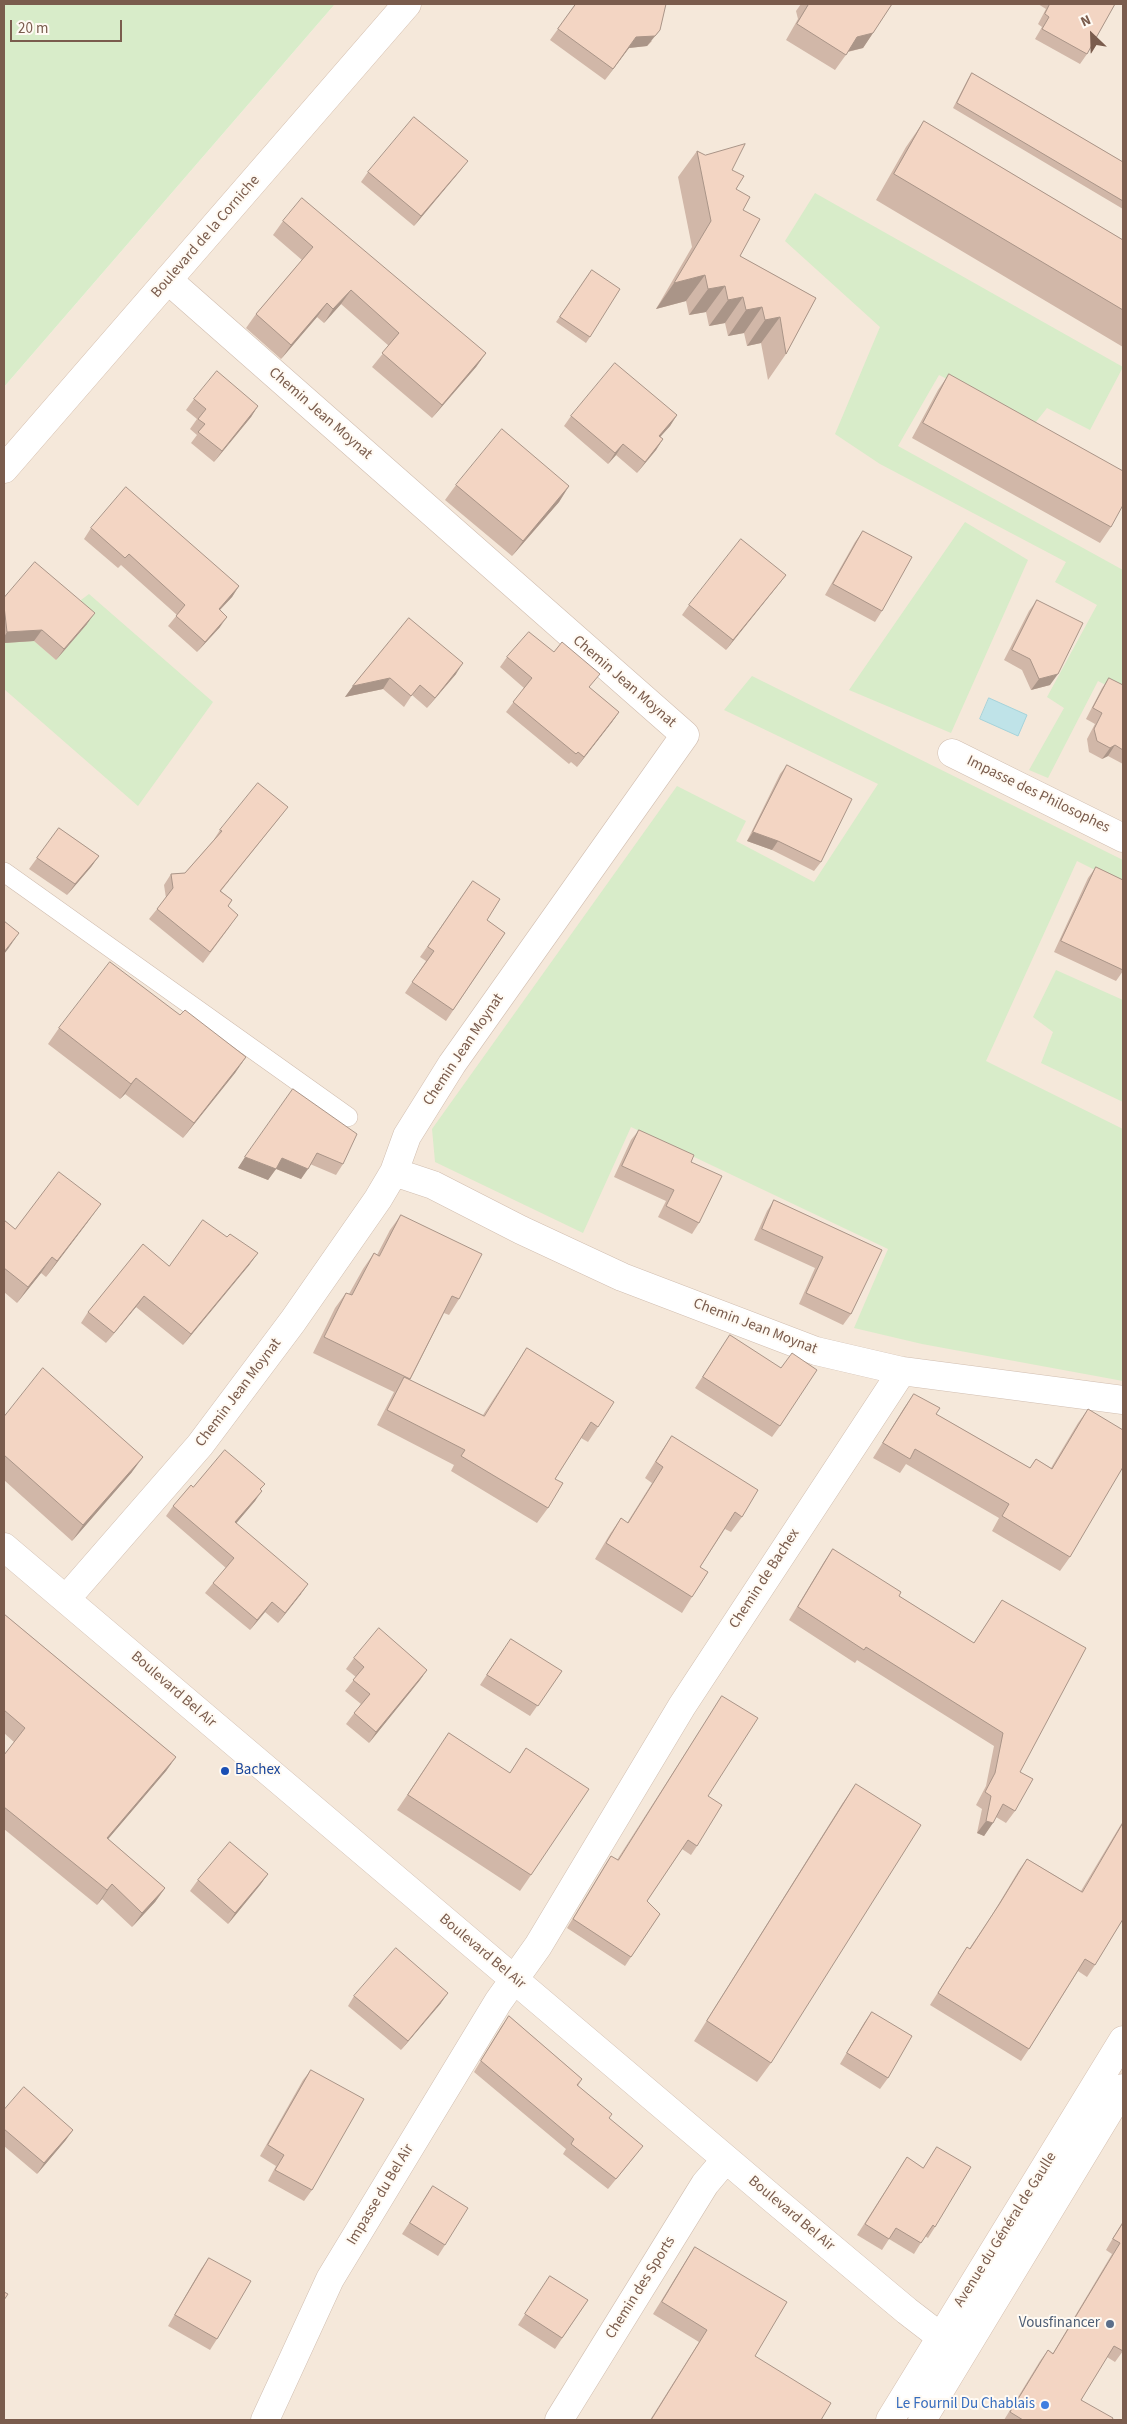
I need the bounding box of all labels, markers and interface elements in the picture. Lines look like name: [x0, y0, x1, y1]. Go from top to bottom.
scale bar: [12, 10, 125, 42]
north arrow: [1067, 10, 1117, 60]
text: N: [1078, 10, 1094, 32]
text: 20 m: [18, 18, 48, 39]
street label: Boulevard de la Corniche: [148, 172, 264, 302]
street label: Chemin Jean Moynat: [265, 364, 375, 464]
street label: Chemin Jean Moynat: [569, 632, 679, 732]
street label: Impasse des Philosophes: [963, 752, 1113, 838]
street label: Chemin Jean Moynat: [420, 991, 508, 1109]
street label: Chemin Jean Moynat: [690, 1295, 820, 1359]
street label: Chemin Jean Moynat: [192, 1335, 286, 1451]
street label: Chemin de Bachex: [726, 1526, 804, 1632]
street label: Boulevard Bel Air: [127, 1648, 219, 1732]
place label: Bachex: [235, 1762, 280, 1780]
marker: Bachex: [219, 1765, 231, 1777]
street label: Boulevard Bel Air: [435, 1911, 529, 1993]
street label: Impasse du Bel Air: [344, 2141, 418, 2249]
street label: Avenue du Général de Gaulle: [951, 2149, 1061, 2311]
street label: Boulevard Bel Air: [744, 2173, 838, 2255]
street label: Chemin des Sports: [602, 2233, 680, 2343]
place label: Vousfinancer: [1019, 2315, 1100, 2333]
marker: Vousfinancer: [1104, 2318, 1116, 2330]
place label: Le Fournil Du Chablais: [896, 2396, 1035, 2414]
marker: Le Fournil Du Chablais: [1039, 2399, 1051, 2411]

